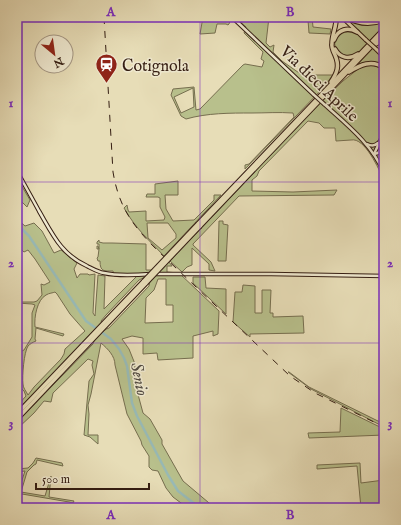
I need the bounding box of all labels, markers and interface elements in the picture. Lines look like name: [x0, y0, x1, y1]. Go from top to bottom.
text: A: [106, 4, 117, 21]
text: B: [286, 4, 295, 21]
north arrow: [34, 34, 74, 74]
street label: Via dieci Aprile: [275, 41, 362, 127]
station icon: Cotignola: [93, 52, 119, 85]
text: N: [50, 53, 67, 71]
place label: Cotignola: [122, 57, 189, 77]
text: 1: [9, 95, 14, 112]
text: 1: [388, 95, 393, 112]
text: 2: [8, 255, 14, 272]
text: 2: [387, 255, 393, 272]
water label: Senio: [125, 361, 152, 398]
text: 3: [9, 415, 14, 432]
text: 3: [388, 415, 393, 432]
scale bar: [36, 465, 149, 491]
text: 500 m: [42, 472, 70, 487]
text: A: [106, 507, 117, 524]
text: B: [286, 507, 295, 524]

